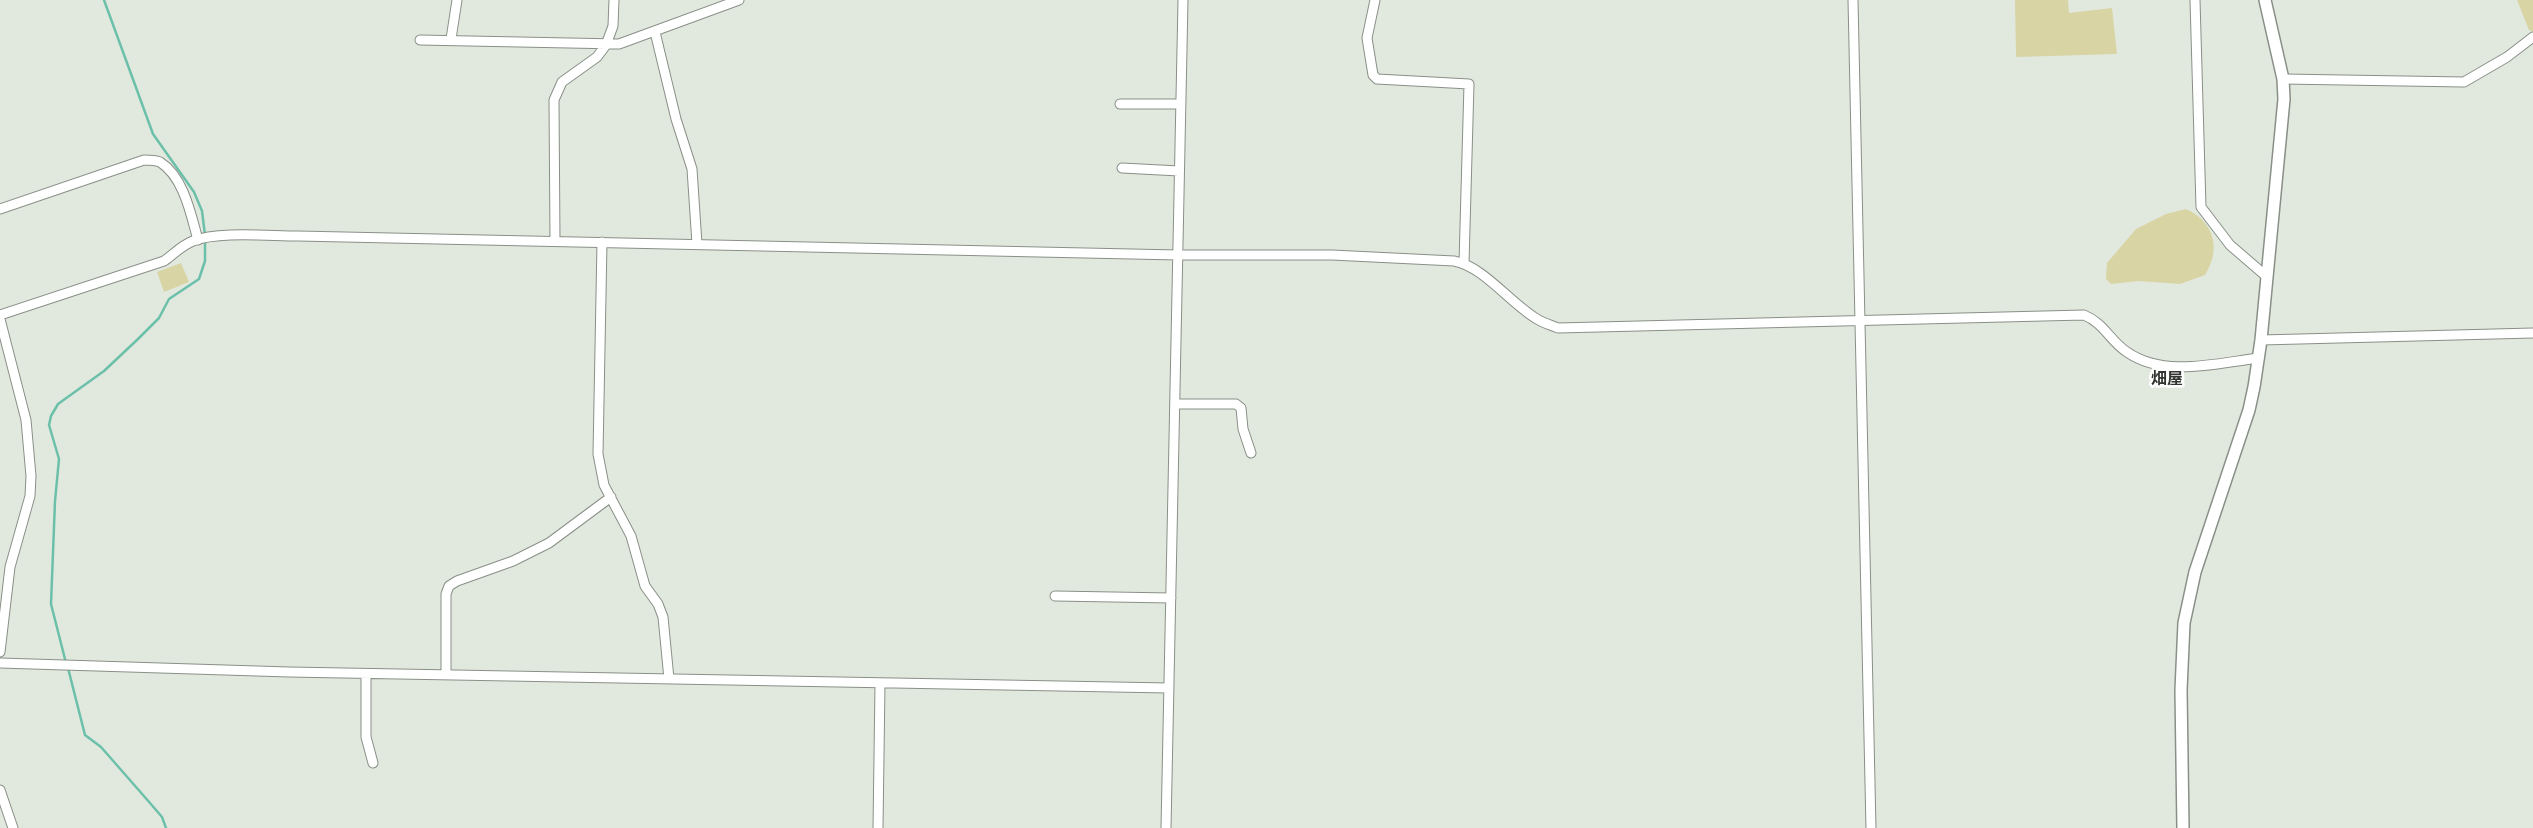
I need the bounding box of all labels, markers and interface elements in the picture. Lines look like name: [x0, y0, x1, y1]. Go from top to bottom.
district label: 畑屋: [2151, 370, 2183, 390]

